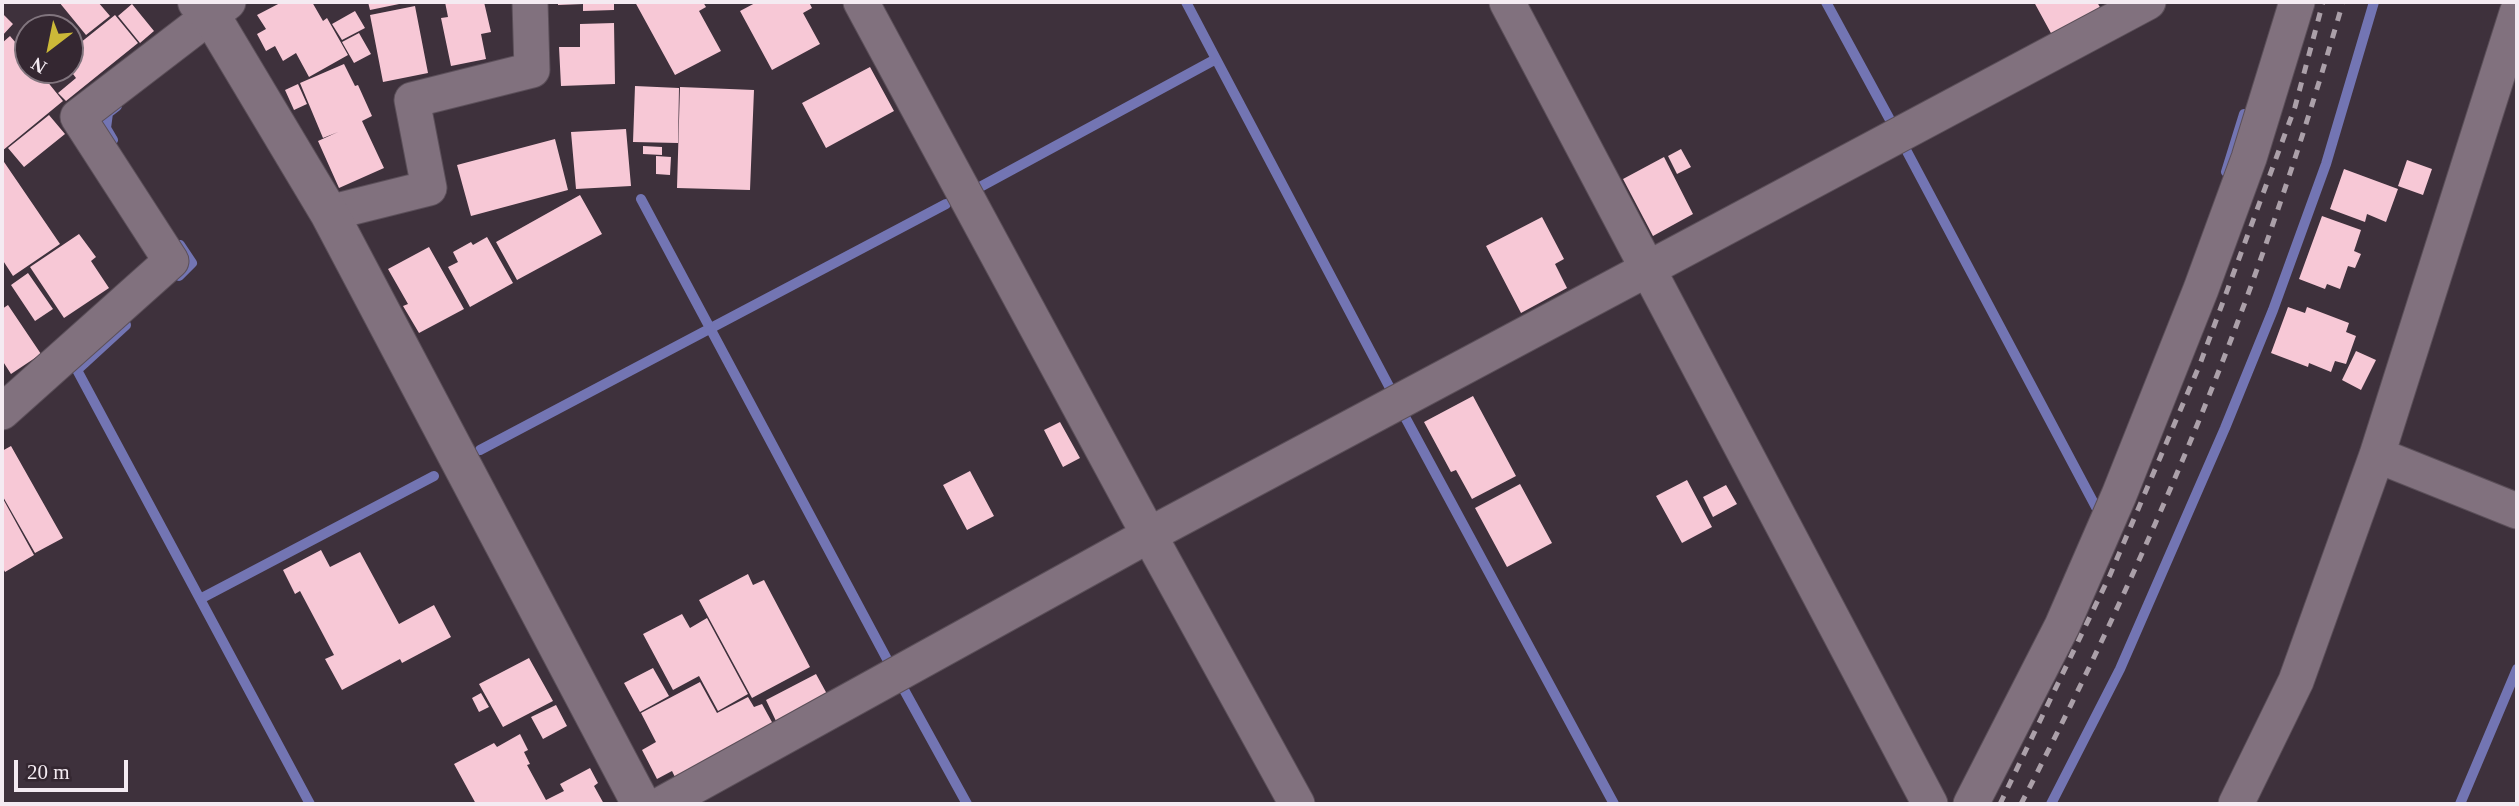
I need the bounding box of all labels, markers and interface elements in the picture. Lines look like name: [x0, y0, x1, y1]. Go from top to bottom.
north arrow: [14, 14, 84, 84]
text: N: [27, 53, 50, 78]
scale bar: [18, 746, 131, 790]
text: 20 m: [27, 760, 70, 784]

